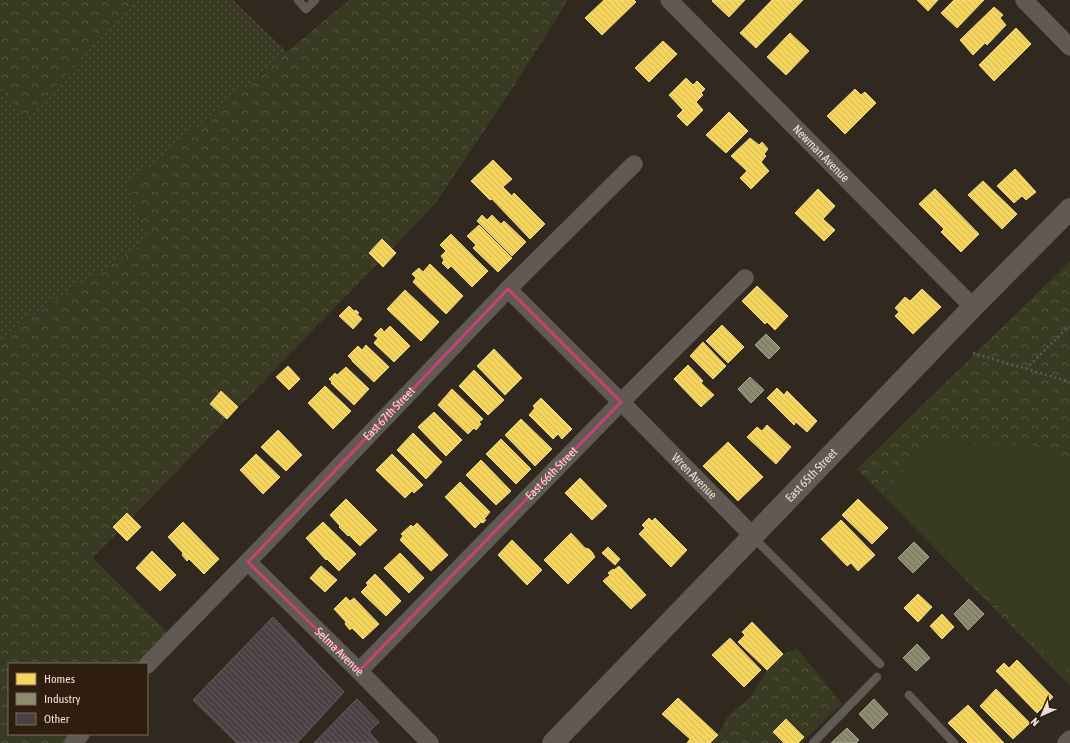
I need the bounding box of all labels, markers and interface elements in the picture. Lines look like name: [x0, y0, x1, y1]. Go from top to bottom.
street label: Newman Avenue: [790, 122, 852, 185]
street label: East 67th Street: [360, 384, 418, 443]
street label: East 66th Street: [523, 443, 581, 503]
street label: East 65th Street: [782, 445, 841, 505]
street label: Wren Avenue: [669, 450, 720, 502]
street label: Selma Avenue: [312, 625, 367, 679]
legend: [8, 663, 148, 735]
text: Homes: [44, 672, 75, 686]
text: Industry: [44, 692, 81, 706]
north arrow: [1022, 695, 1062, 735]
text: Other: [44, 712, 70, 726]
text: N: [1028, 716, 1041, 729]

